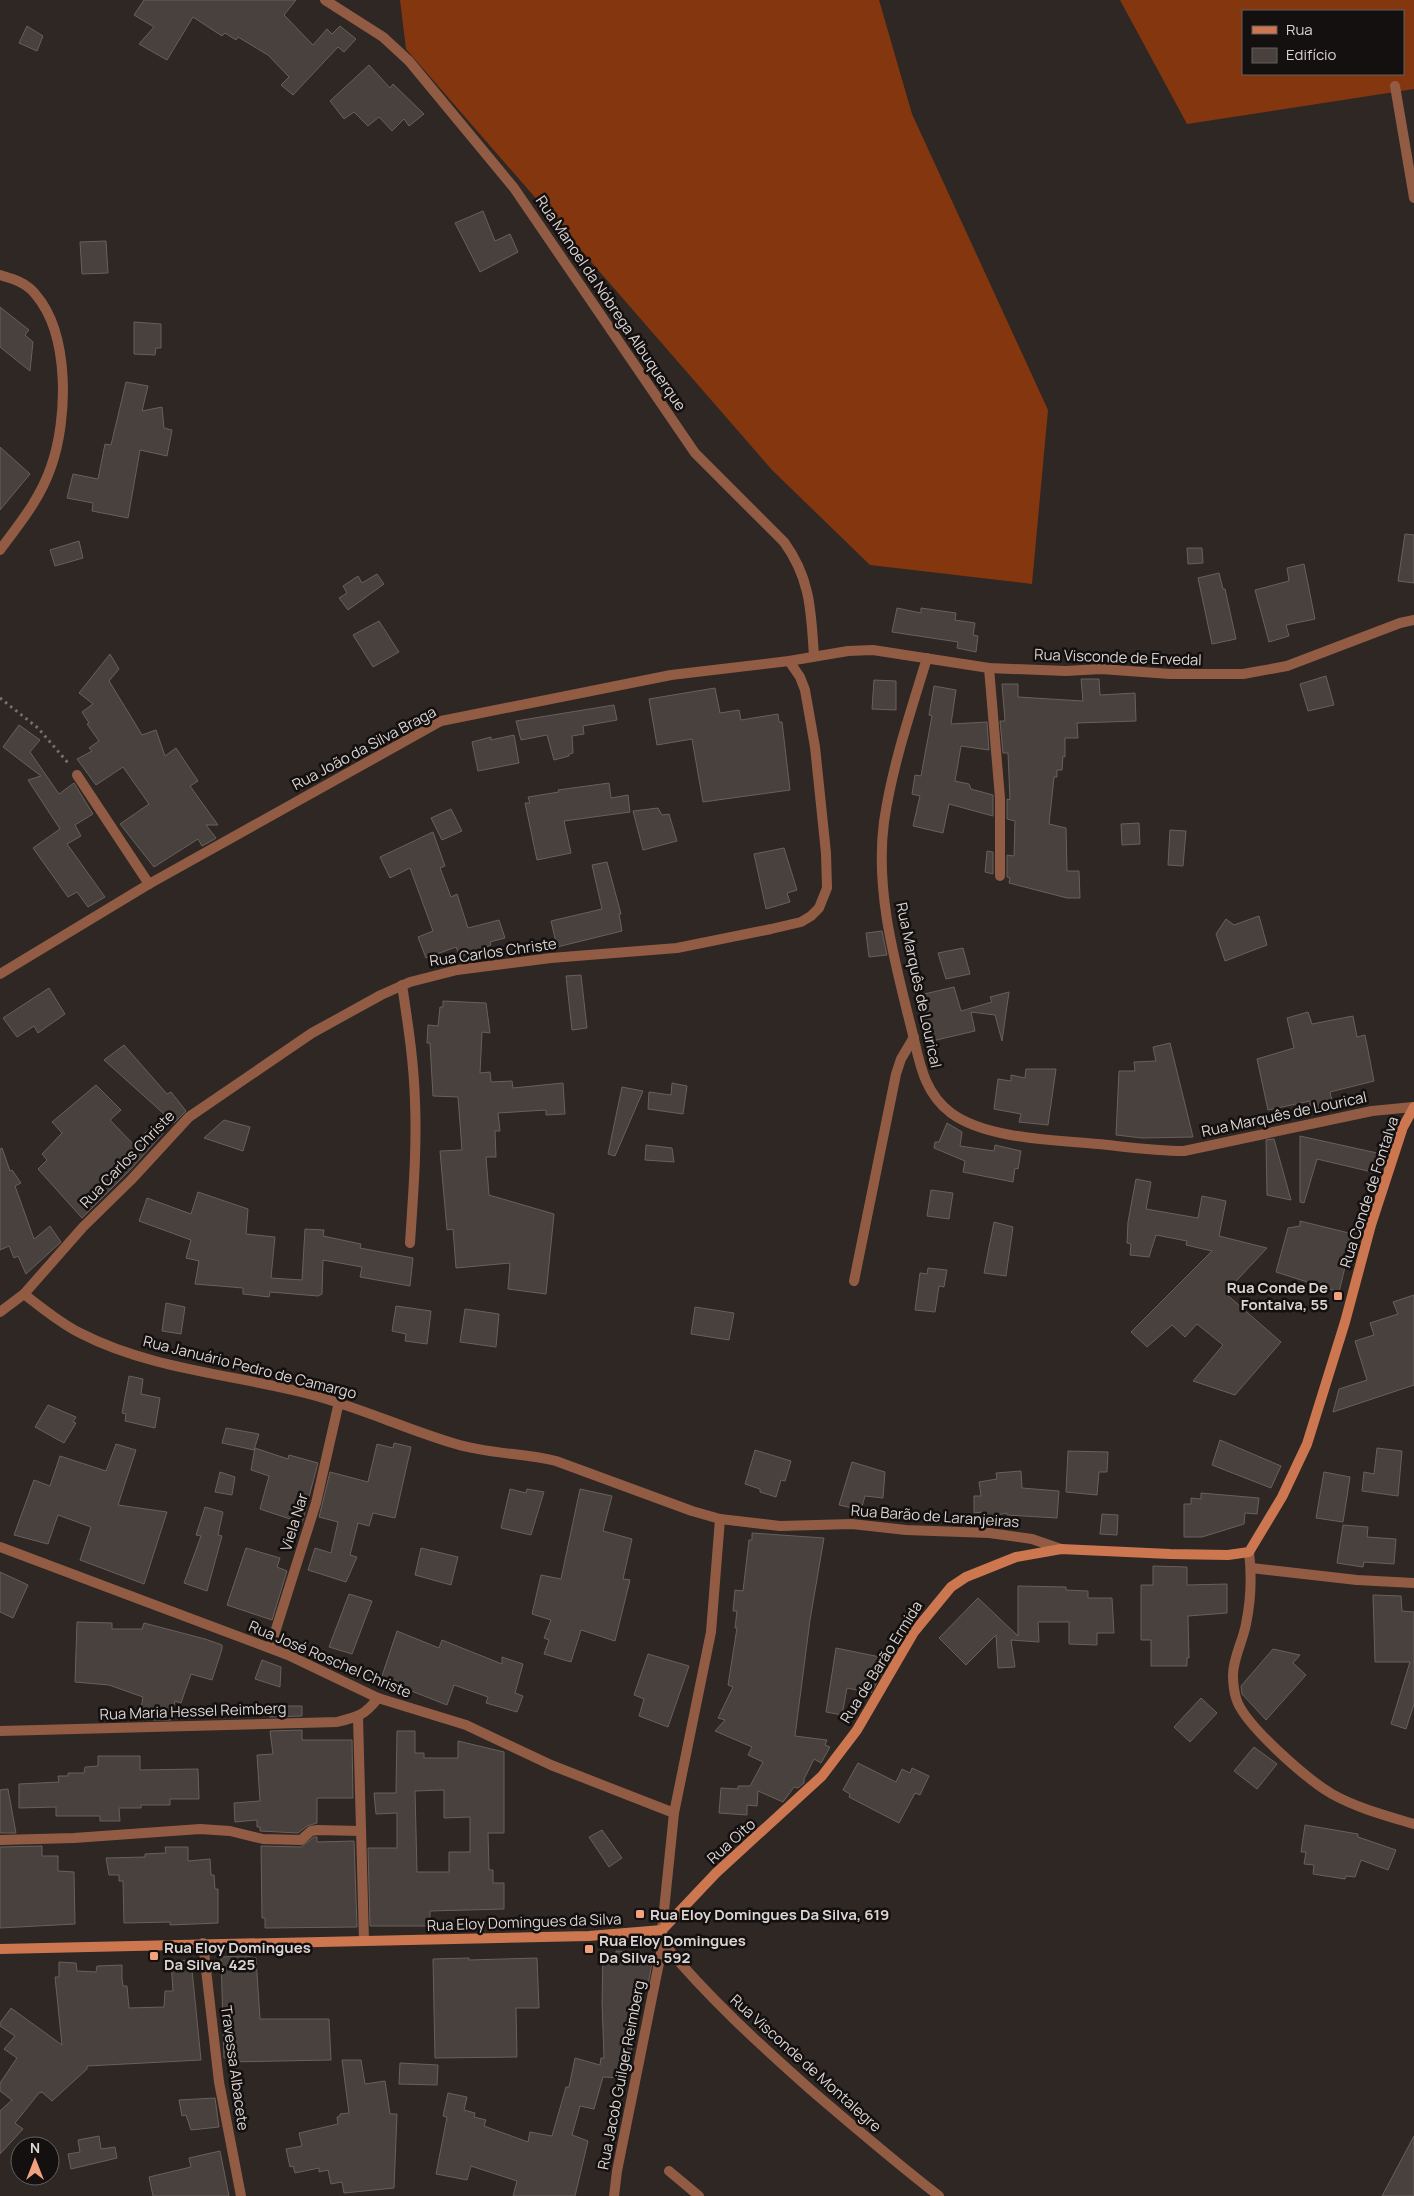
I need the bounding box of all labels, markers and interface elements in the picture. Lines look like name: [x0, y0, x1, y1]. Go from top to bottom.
legend: [1242, 10, 1404, 75]
text: Rua: [1286, 19, 1313, 40]
text: Edifício: [1286, 44, 1337, 65]
street label: Rua Manoel da Nóbrega Albuquerque: [531, 191, 691, 415]
street label: Rua Visconde de Ervedal: [1034, 644, 1202, 670]
street label: Rua João da Silva Braga: [288, 701, 440, 795]
street label: Rua Marquês de Lourical: [891, 900, 947, 1070]
street label: Rua Carlos Christe: [428, 933, 558, 971]
street label: Rua Marquês de Lourical: [1199, 1086, 1369, 1142]
street label: Rua Carlos Christe: [75, 1105, 179, 1212]
street label: Rua Conde de Fontalva: [1335, 1114, 1403, 1270]
place label: Rua Conde De Fontalva, 55: [1227, 1277, 1328, 1315]
marker: Rua Conde De Fontalva, 55: [1332, 1290, 1344, 1302]
street label: Rua Januário Pedro de Camargo: [141, 1330, 359, 1404]
street label: Viela Nar: [275, 1490, 313, 1554]
street label: Rua Barão de Laranjeiras: [850, 1500, 1020, 1532]
street label: Rua de Barão Ermida: [835, 1597, 927, 1727]
street label: Rua José Roschel Christe: [246, 1615, 415, 1703]
street label: Rua Maria Hessel Reimberg: [99, 1697, 287, 1725]
street label: Rua Oito: [702, 1813, 760, 1868]
place label: Rua Eloy Domingues Da Silva, 619: [650, 1904, 889, 1925]
street label: Rua Eloy Domingues da Silva: [426, 1908, 622, 1936]
marker: Rua Eloy Domingues Da Silva, 619: [634, 1908, 646, 1920]
place label: Rua Eloy Domingues Da Silva, 592: [599, 1930, 746, 1968]
place label: Rua Eloy Domingues Da Silva, 425: [164, 1937, 311, 1975]
marker: Rua Eloy Domingues Da Silva, 592: [583, 1943, 595, 1955]
marker: Rua Eloy Domingues Da Silva, 425: [148, 1950, 160, 1962]
street label: Rua Jacob Guilger Reimberg: [592, 1979, 650, 2171]
street label: Rua Visconde de Montalegre: [726, 1989, 886, 2137]
street label: Travessa Albacete: [216, 2004, 254, 2132]
north arrow: [10, 2136, 60, 2186]
text: N: [30, 2138, 40, 2157]

